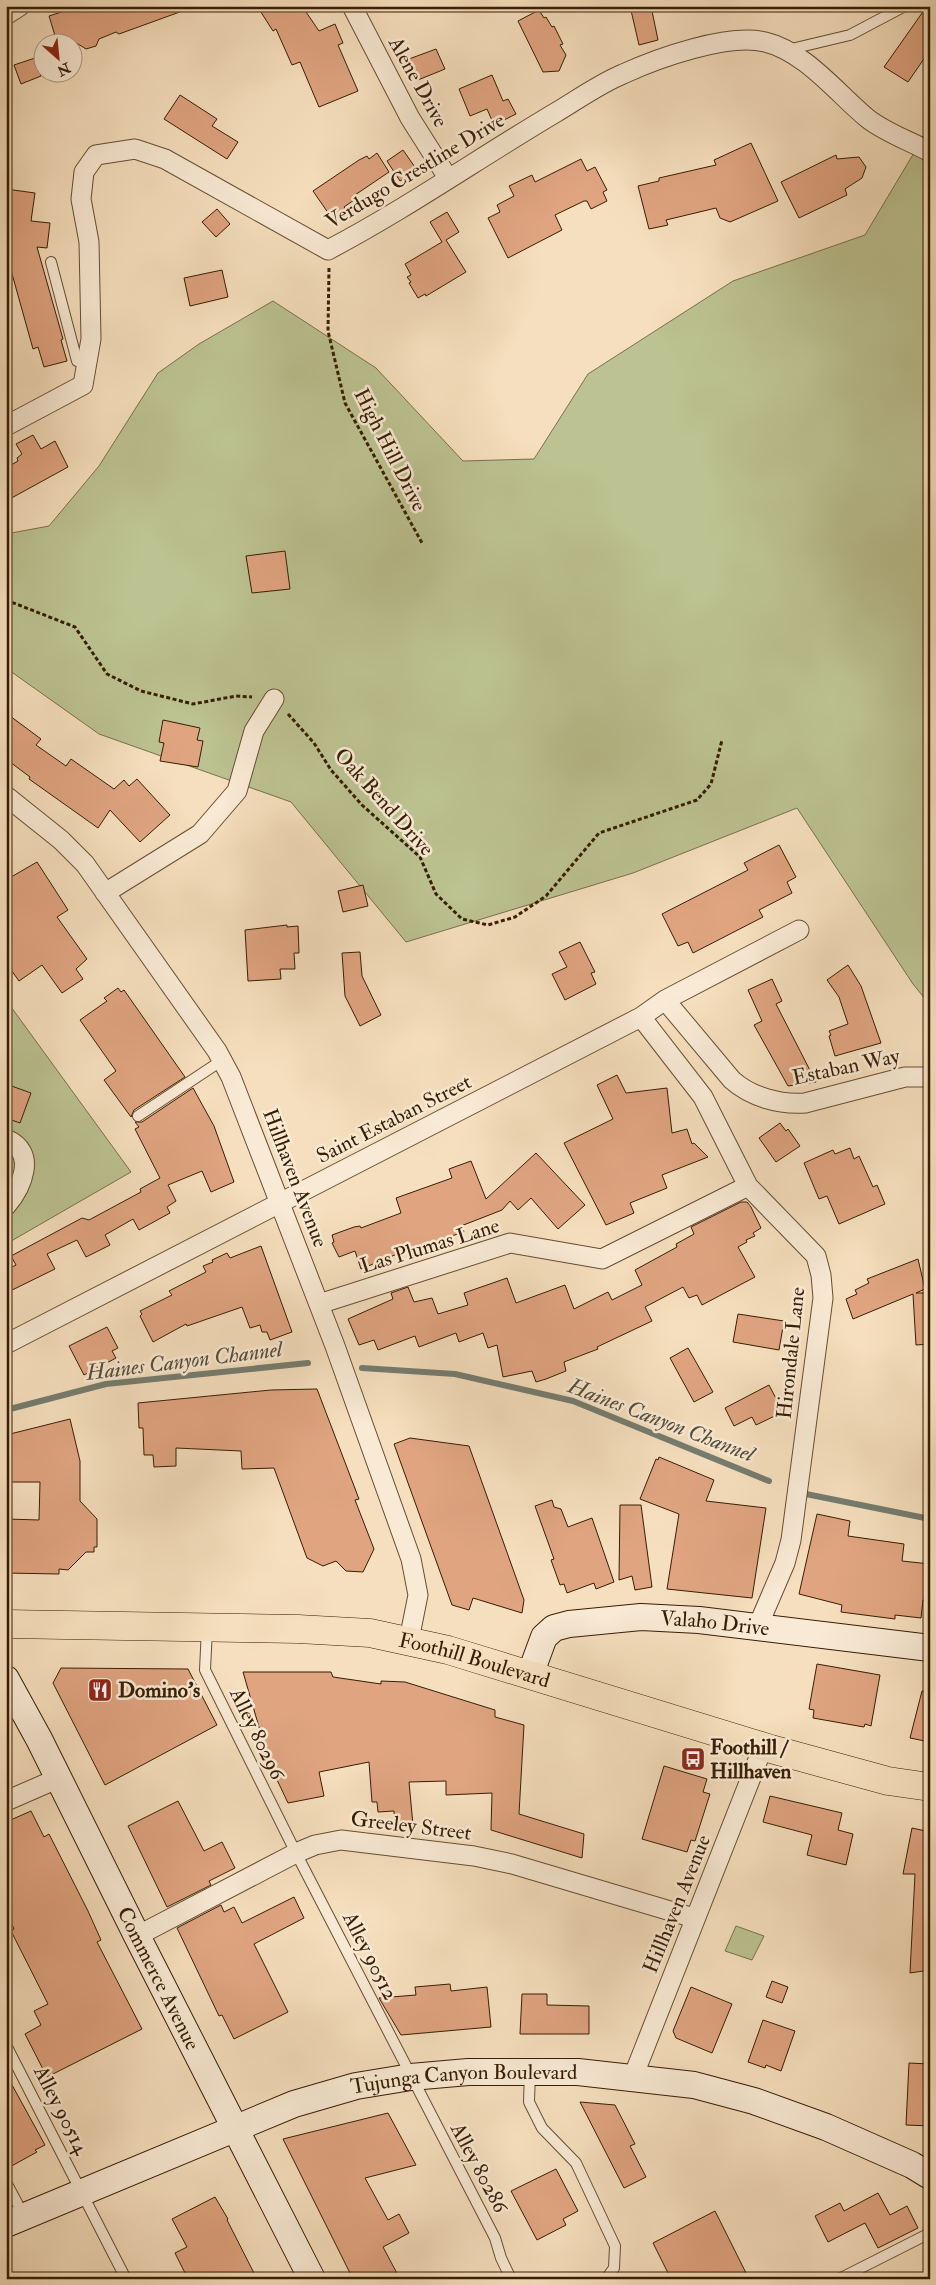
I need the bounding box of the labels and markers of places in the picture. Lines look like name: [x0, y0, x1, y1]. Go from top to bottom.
restaurant icon: Domino's: [87, 1677, 113, 1703]
place label: Domino's: [118, 1677, 200, 1704]
place label: Foothill / Hillhaven: [710, 1734, 792, 1785]
bus stop icon: Foothill / Hillhaven: [680, 1746, 706, 1772]

